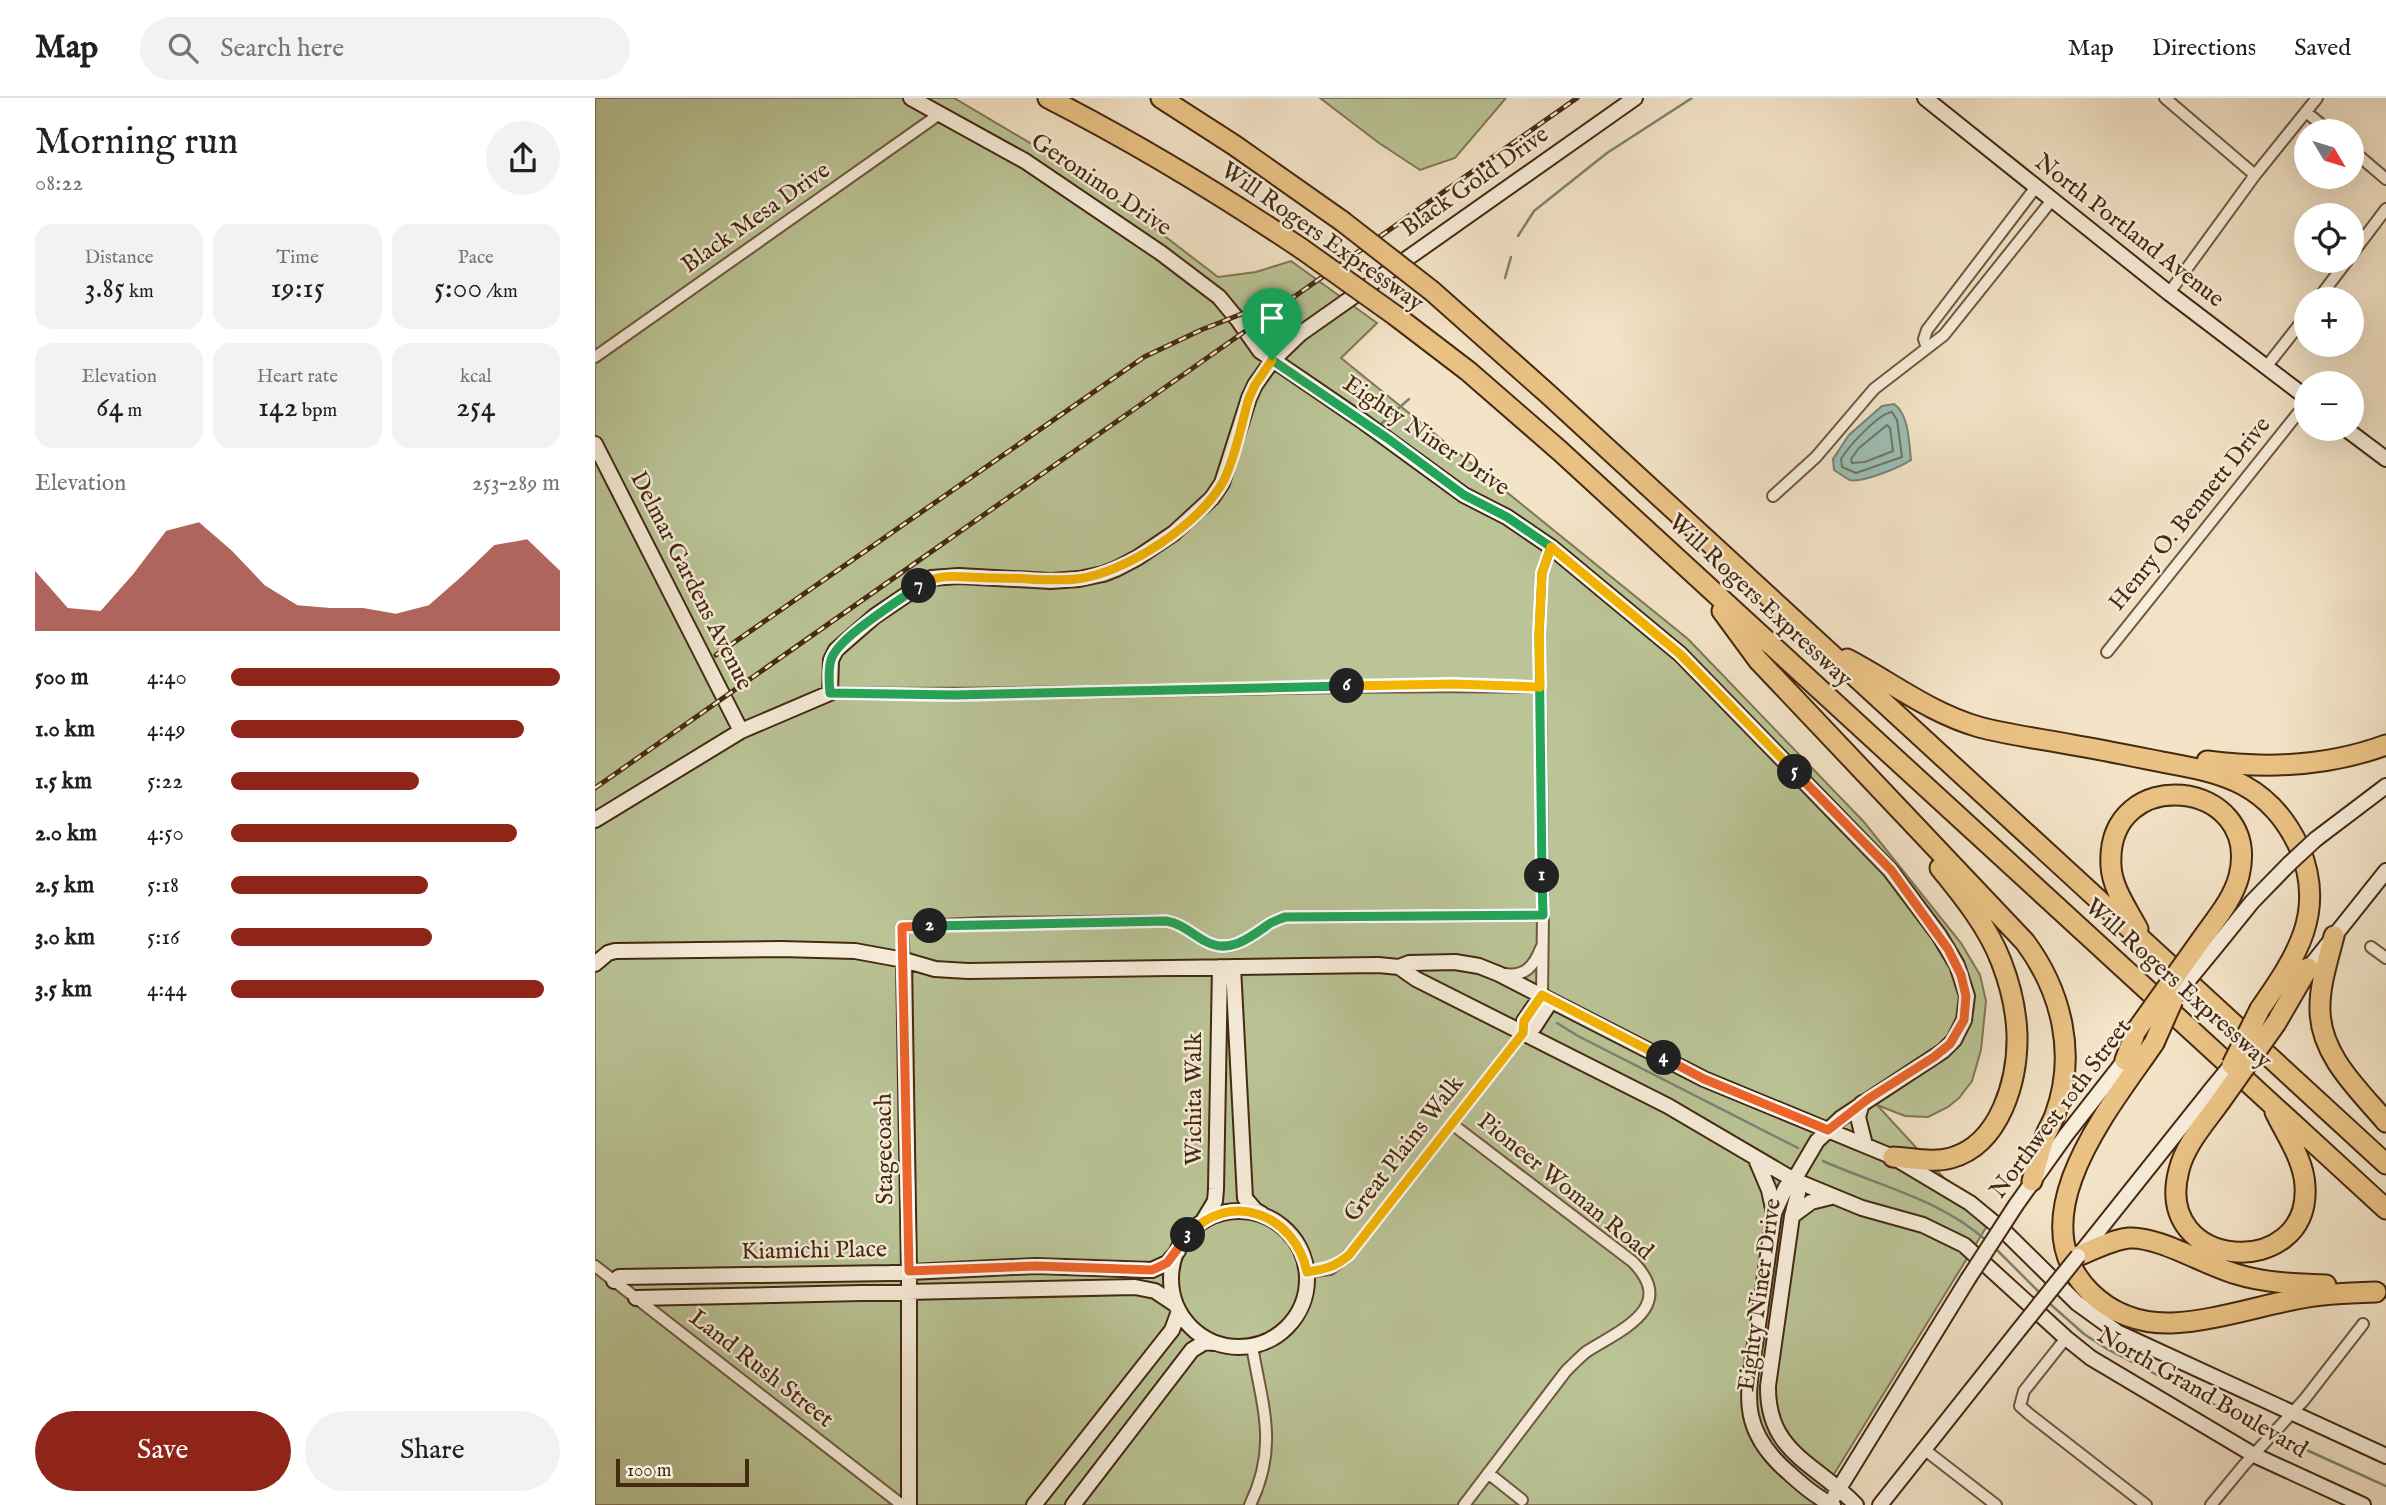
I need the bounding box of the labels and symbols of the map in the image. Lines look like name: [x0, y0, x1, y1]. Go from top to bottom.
north arrow: [2294, 119, 2364, 189]
street label: Black Gold Drive: [1395, 120, 1555, 244]
street label: Geronimo Drive: [1025, 126, 1177, 244]
street label: North Portland Avenue: [2028, 147, 2230, 315]
street label: Black Mesa Drive: [676, 155, 836, 281]
street label: Will Rogers Expressway: [1214, 155, 1430, 319]
pin: [1242, 288, 1302, 360]
street label: Eighty Niner Drive: [1337, 369, 1515, 503]
street label: Henry O. Bennett Drive: [2102, 411, 2278, 617]
street label: Delmar Gardens Avenue: [622, 466, 760, 696]
street label: Will Rogers Expressway: [1661, 507, 1859, 695]
pin: 7: [901, 568, 937, 603]
pin: 6: [1329, 668, 1365, 704]
pin: 5: [1777, 754, 1813, 790]
pin: 1: [1525, 858, 1559, 894]
street label: Will Rogers Expressway: [2078, 892, 2278, 1076]
pin: 2: [913, 908, 947, 944]
street label: Northwest 10th Street: [1983, 1013, 2139, 1205]
street label: Wichita Walk: [1179, 1032, 1210, 1166]
pin: 4: [1647, 1040, 1681, 1076]
street label: Great Plains Walk: [1337, 1069, 1471, 1229]
street label: Stagecoach: [869, 1093, 901, 1205]
street label: Pioneer Woman Road: [1471, 1106, 1659, 1268]
street label: Eighty Niner Drive: [1731, 1196, 1789, 1394]
pin: 3: [1171, 1218, 1205, 1252]
street label: Kiamichi Place: [741, 1234, 887, 1268]
street label: Land Rush Street: [683, 1303, 839, 1435]
street label: North Grand Boulevard: [2091, 1320, 2313, 1466]
scale bar: [616, 1456, 749, 1488]

